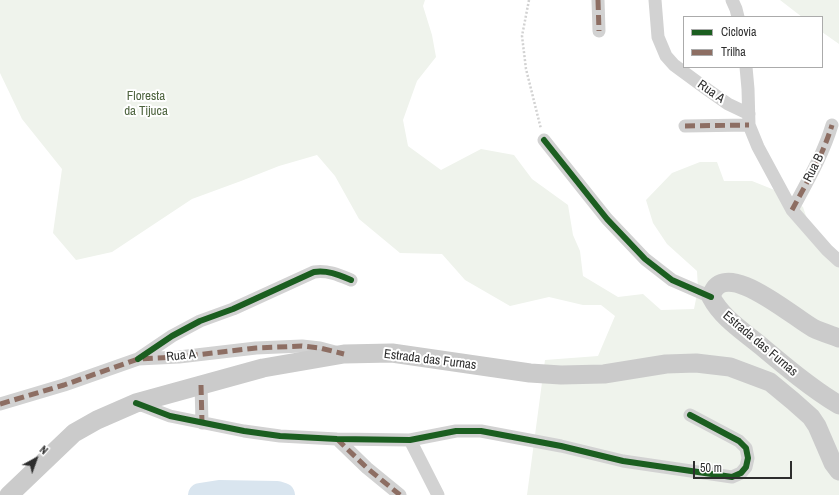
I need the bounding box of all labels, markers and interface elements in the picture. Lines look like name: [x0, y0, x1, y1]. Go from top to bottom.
legend: [683, 16, 823, 68]
text: Ciclovia: [721, 24, 757, 40]
text: Trilha: [721, 44, 746, 60]
street label: Rua A: [694, 77, 728, 107]
park label: Floresta da Tijuca: [124, 89, 168, 120]
street label: Rua B: [800, 151, 828, 185]
street label: Estrada das Furnas: [719, 308, 801, 380]
street label: Rua A: [165, 347, 197, 365]
street label: Estrada das Furnas: [383, 347, 477, 373]
north arrow: [16, 439, 56, 479]
text: N: [37, 443, 51, 457]
scale bar: [695, 453, 794, 479]
text: 50 m: [700, 460, 722, 476]

